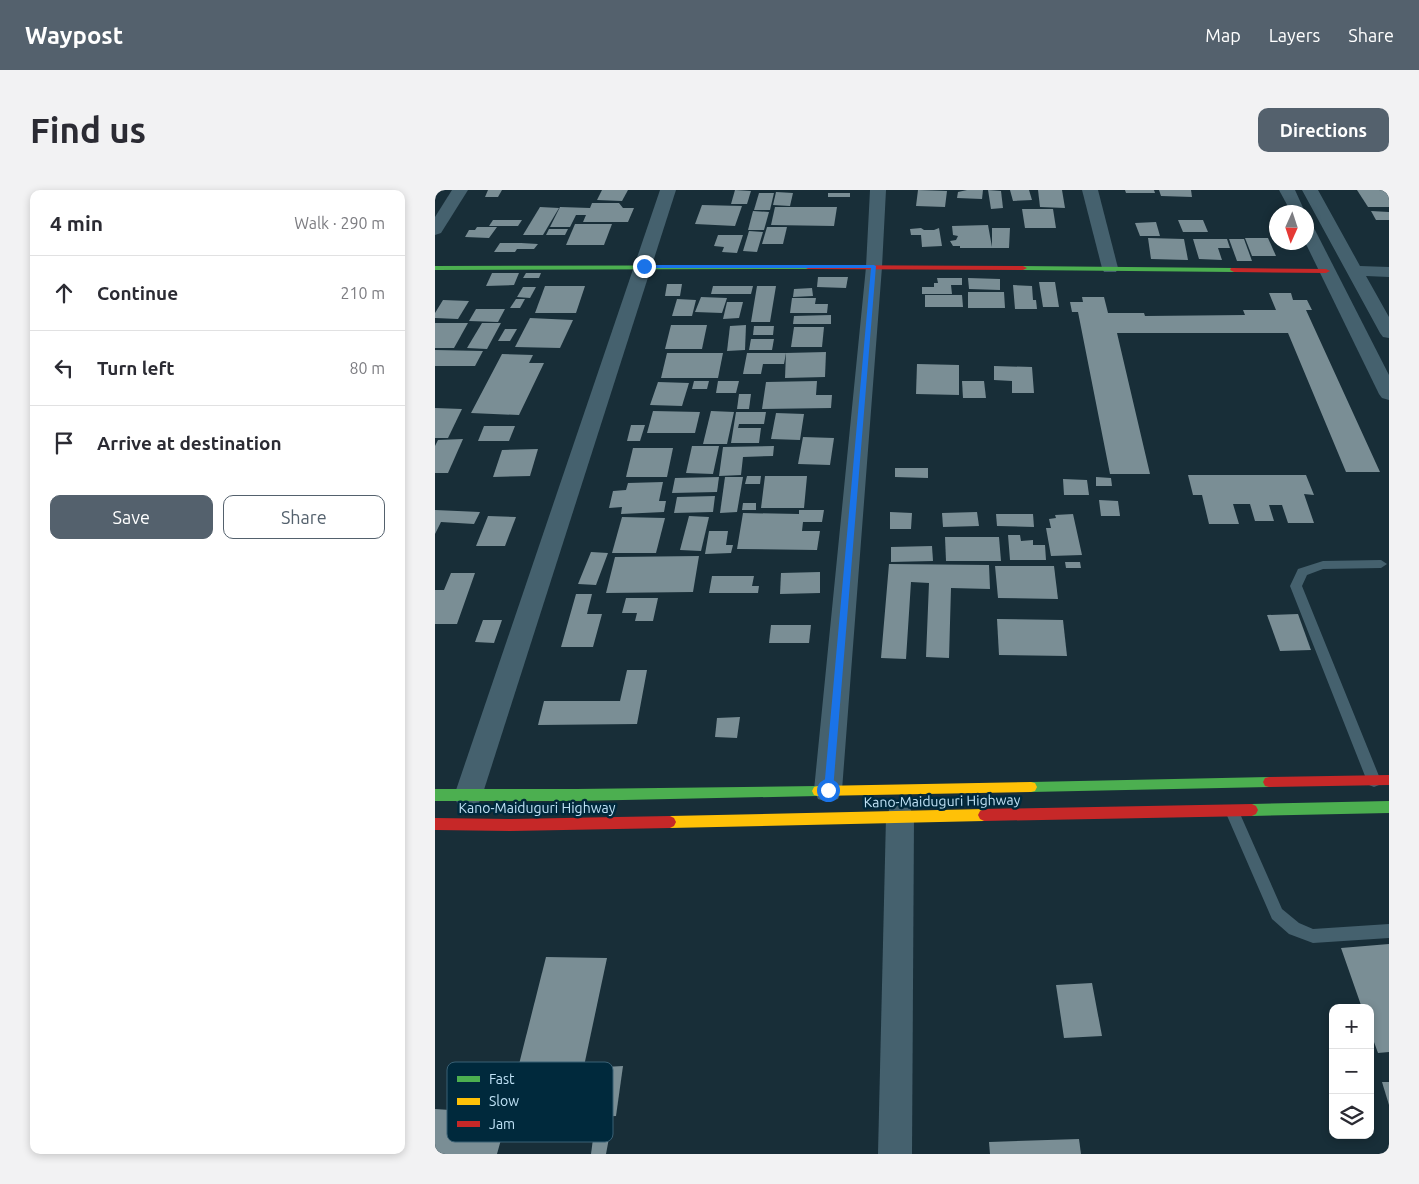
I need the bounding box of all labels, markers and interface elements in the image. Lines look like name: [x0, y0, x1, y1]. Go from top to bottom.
text: Waypost: [25, 22, 123, 49]
text: Map: [1205, 25, 1241, 45]
text: Layers: [1269, 25, 1320, 45]
text: Share: [1348, 25, 1394, 45]
button: Directions: [1258, 108, 1389, 152]
text: Find us: [30, 110, 146, 150]
north arrow: [1269, 205, 1314, 250]
text: 4 min: [50, 211, 103, 235]
text: Walk · 290 m: [294, 214, 385, 232]
route end: [633, 255, 656, 278]
icon: ahead: [50, 279, 78, 307]
text: Continue: [97, 282, 178, 304]
text: 210 m: [340, 284, 385, 302]
icon: left: [50, 354, 78, 382]
text: Turn left: [97, 357, 175, 379]
text: 80 m: [349, 359, 385, 377]
icon: arrive: [50, 429, 78, 457]
text: Arrive at destination: [97, 432, 282, 454]
button: Save: [50, 495, 213, 539]
button: Share: [223, 495, 385, 539]
route start: [817, 779, 840, 802]
street label: Kano-Maiduguri Highway: [863, 792, 1021, 810]
street label: Kano-Maiduguri Highway: [459, 800, 616, 816]
map controls: [1329, 1004, 1374, 1139]
button: +: [1329, 1004, 1374, 1049]
button: −: [1329, 1049, 1374, 1094]
legend: [447, 1062, 613, 1142]
text: Fast: [489, 1071, 515, 1087]
text: Slow: [489, 1093, 519, 1109]
button: layers: [1329, 1094, 1374, 1139]
text: Jam: [489, 1116, 515, 1132]

